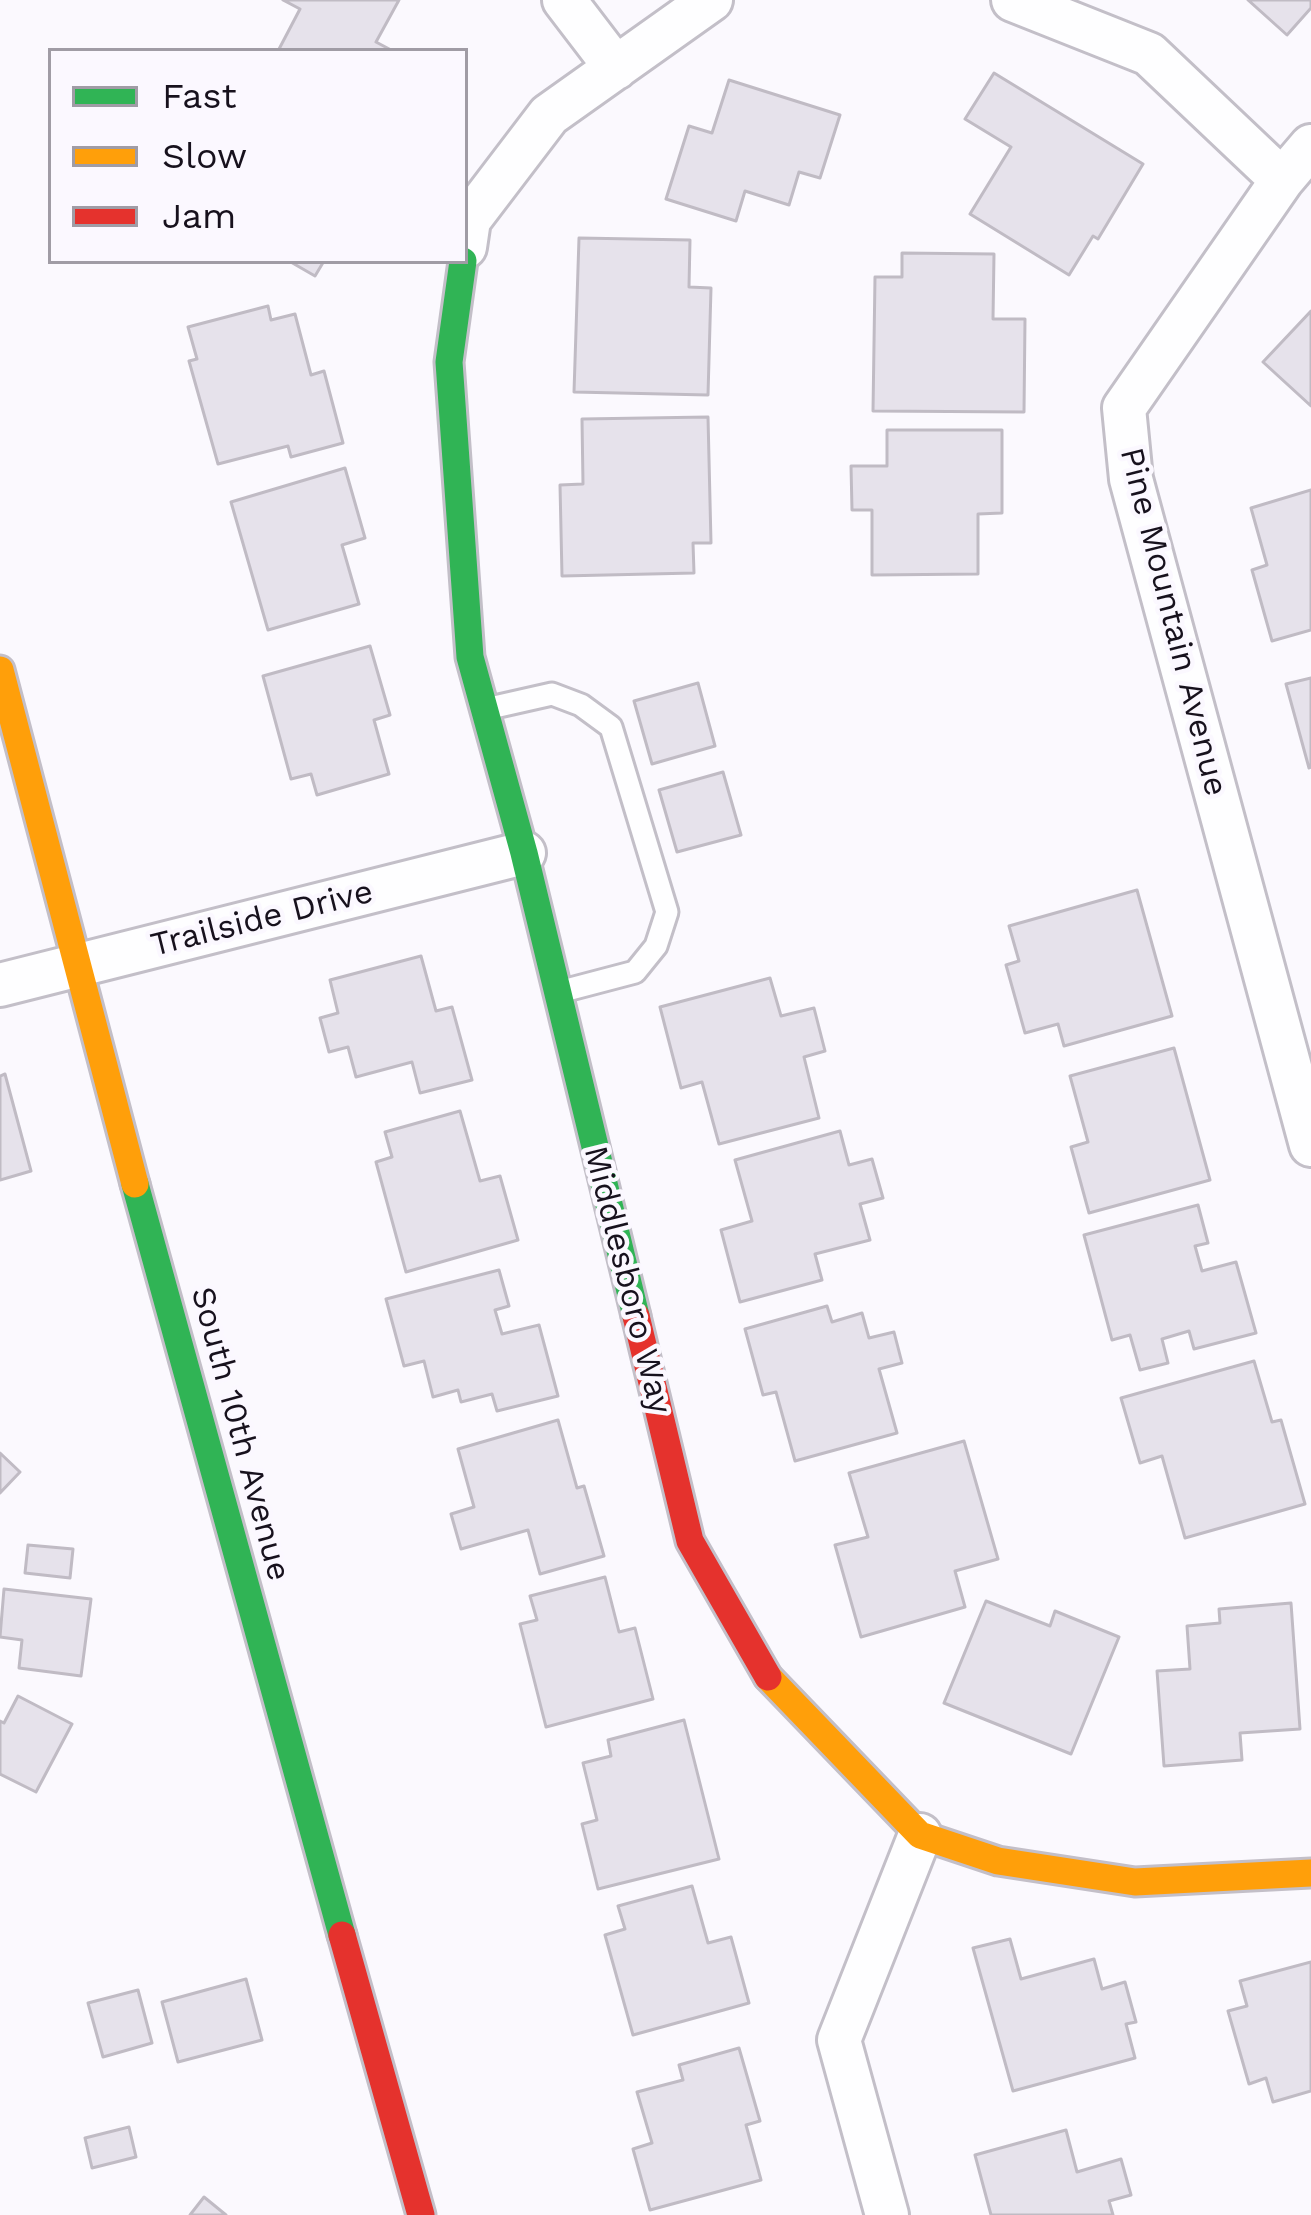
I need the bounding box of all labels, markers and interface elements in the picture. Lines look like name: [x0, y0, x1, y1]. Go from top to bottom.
legend: [48, 48, 468, 264]
text: Fast: [162, 75, 237, 117]
text: Slow: [162, 135, 247, 177]
text: Jam: [162, 195, 236, 237]
street label: Pine Mountain Avenue: [1111, 444, 1235, 800]
street label: Trailside Drive: [147, 872, 377, 966]
street label: Middlesboro Way: [575, 1142, 679, 1418]
street label: South 10th Avenue: [182, 1283, 298, 1585]

